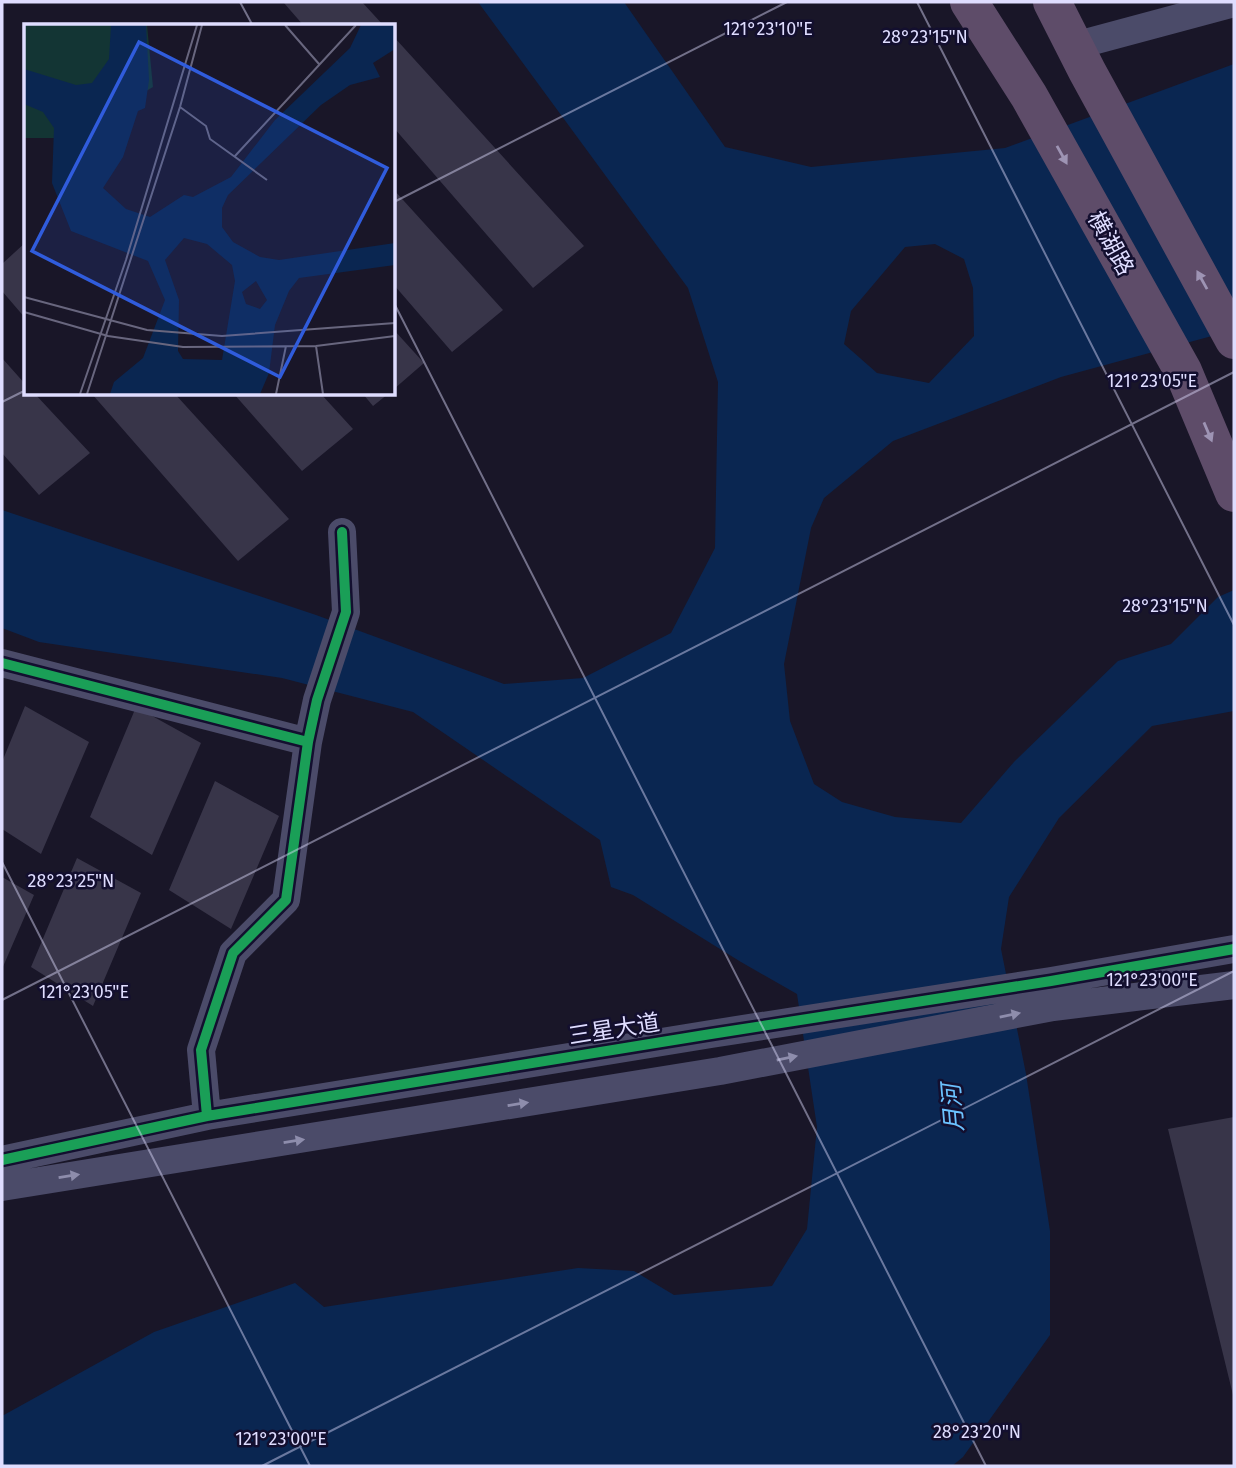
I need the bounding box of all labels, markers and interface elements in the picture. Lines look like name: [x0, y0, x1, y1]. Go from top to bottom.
text: 121°23'10"E: [723, 18, 813, 40]
inset map: [24, 24, 396, 396]
text: 28°23'15"N: [882, 26, 968, 48]
one-way arrow: [1056, 146, 1068, 165]
street label: 横湖路: [1082, 206, 1140, 280]
one-way arrow: [1196, 270, 1208, 290]
text: 121°23'05"E: [1107, 370, 1197, 392]
one-way arrow: [1203, 422, 1214, 443]
text: 28°23'15"N: [1122, 595, 1208, 617]
text: 28°23'25"N: [28, 870, 114, 892]
text: 121°23'00"E: [1106, 969, 1198, 991]
text: 121°23'05"E: [39, 981, 129, 1003]
street label: 三星大道: [566, 1008, 662, 1050]
one-way arrow: [999, 1009, 1021, 1020]
one-way arrow: [776, 1052, 798, 1063]
water label: 月河: [937, 1079, 969, 1133]
one-way arrow: [507, 1098, 529, 1109]
one-way arrow: [283, 1135, 305, 1146]
one-way arrow: [58, 1170, 80, 1181]
text: 28°23'20"N: [933, 1421, 1021, 1443]
text: 121°23'00"E: [235, 1428, 327, 1450]

